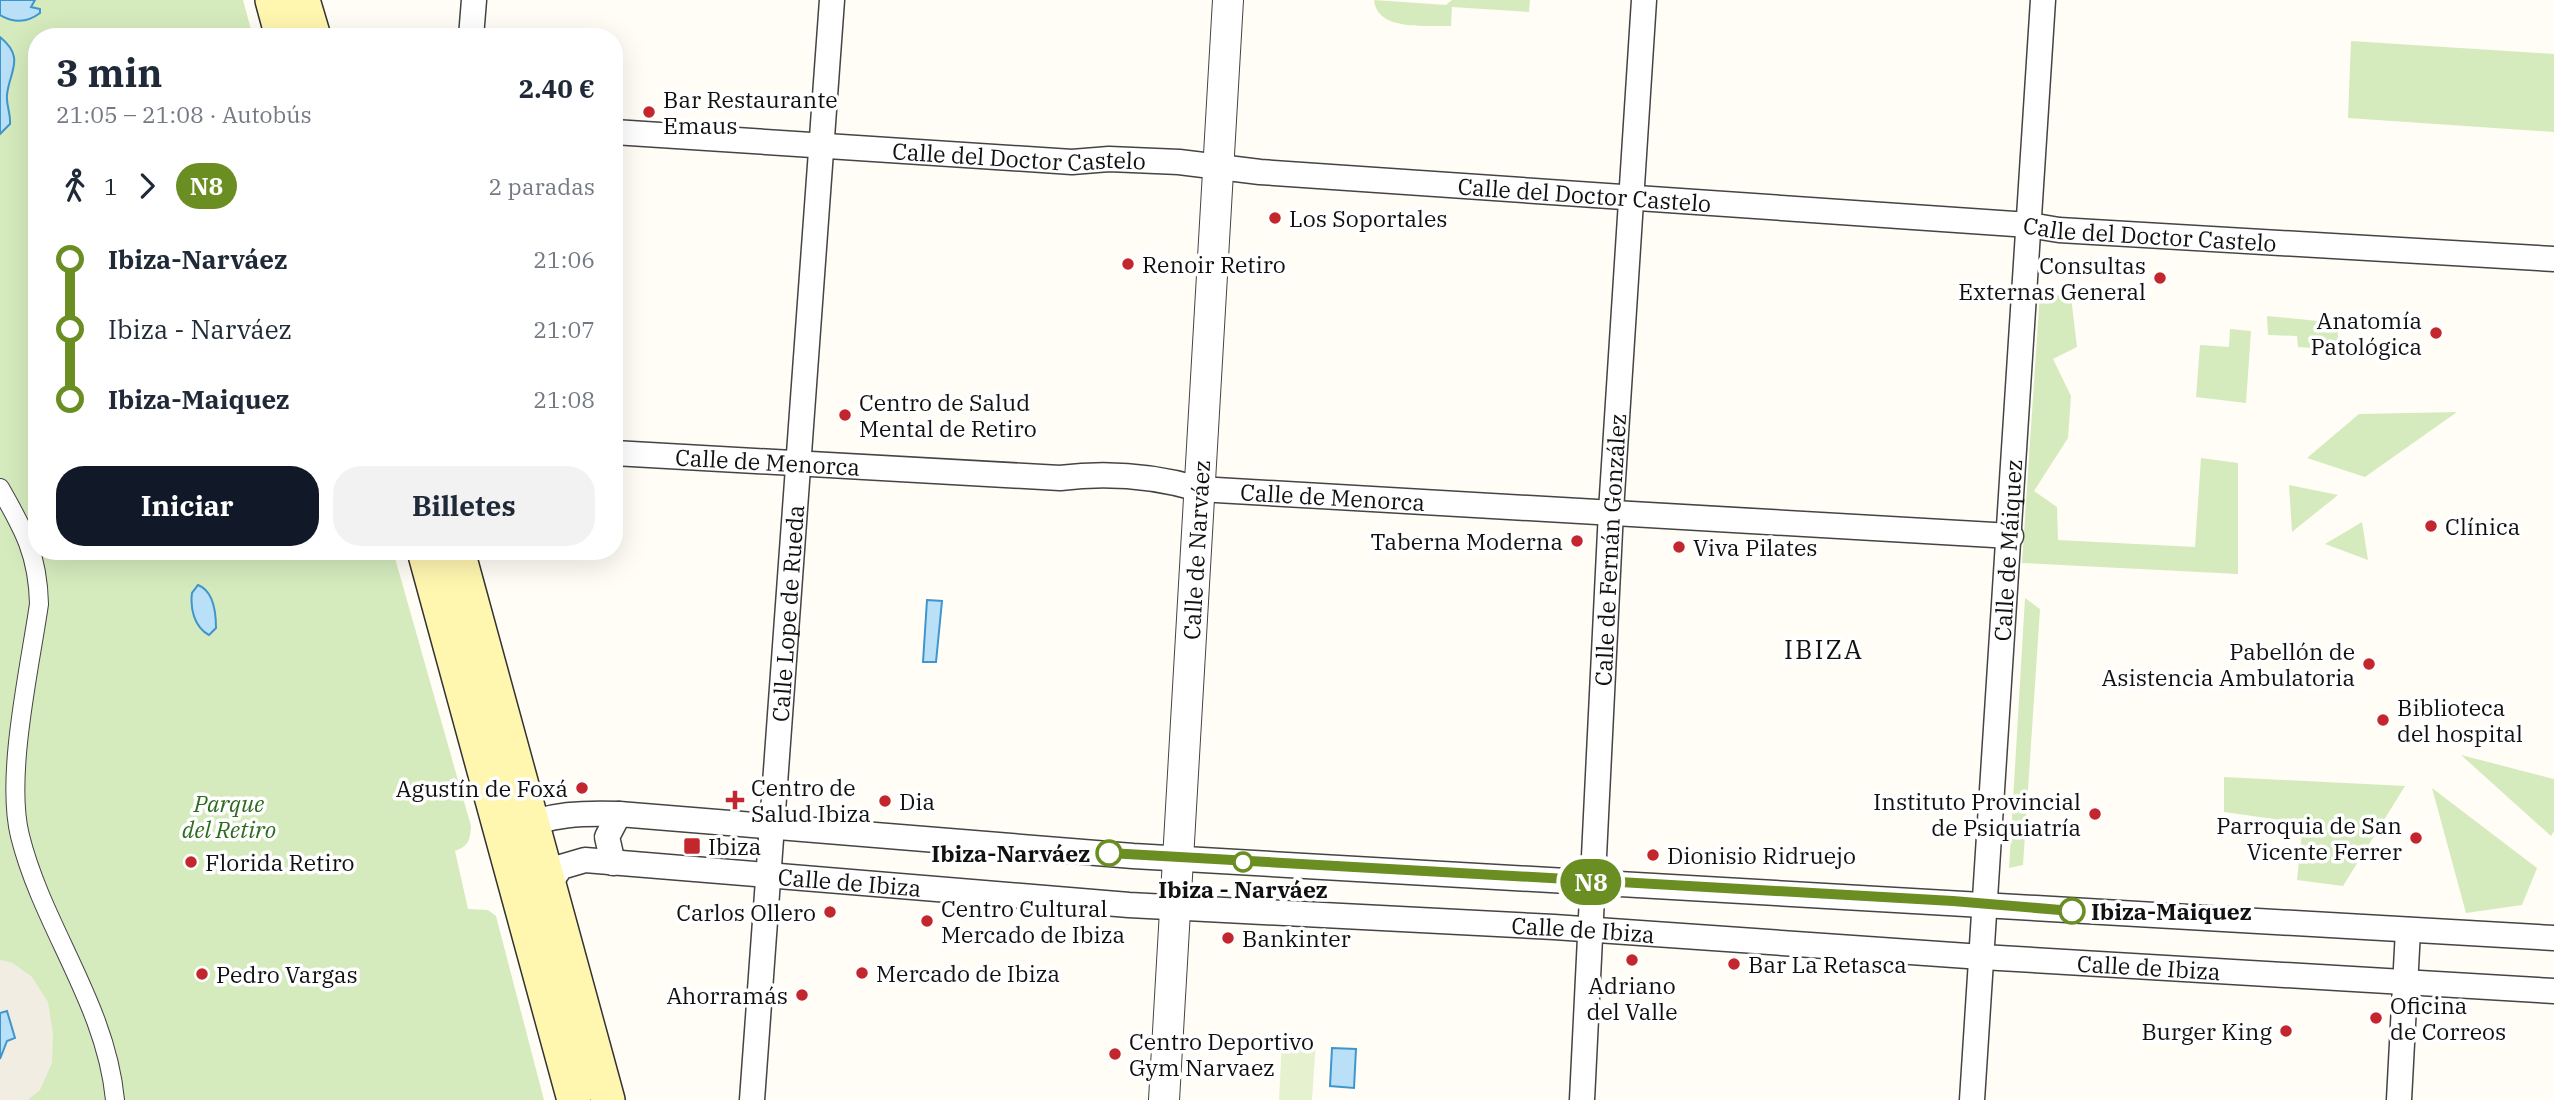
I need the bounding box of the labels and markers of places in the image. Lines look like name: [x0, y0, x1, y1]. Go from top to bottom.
place label: Bar Restaurante Emaus: [663, 84, 838, 140]
marker: Bar Restaurante Emaus: [641, 104, 657, 120]
place label: Los Soportales: [1289, 203, 1448, 233]
marker: Los Soportales: [1267, 210, 1283, 226]
place label: Renoir Retiro: [1142, 249, 1286, 279]
place label: Consultas Externas General: [1958, 250, 2146, 306]
marker: Renoir Retiro: [1120, 256, 1136, 272]
marker: Consultas Externas General: [2152, 270, 2168, 286]
place label: Anatomía Patológica: [2311, 305, 2422, 361]
marker: Anatomía Patológica: [2428, 325, 2444, 341]
place label: Centro de Salud Mental de Retiro: [859, 387, 1037, 443]
marker: Centro de Salud Mental de Retiro: [837, 407, 853, 423]
place label: Clínica: [2445, 511, 2520, 541]
marker: Clínica: [2423, 518, 2439, 534]
place label: Taberna Moderna: [1370, 526, 1563, 556]
place label: Viva Pilates: [1693, 532, 1817, 562]
marker: Taberna Moderna: [1569, 533, 1585, 549]
marker: Viva Pilates: [1671, 539, 1687, 555]
place label: Pabellón de Asistencia Ambulatoria: [2102, 636, 2355, 692]
marker: Pabellón de Asistencia Ambulatoria: [2361, 656, 2377, 672]
place label: Biblioteca del hospital: [2397, 692, 2523, 748]
marker: Biblioteca del hospital: [2375, 712, 2391, 728]
place label: Centro de Salud Ibiza: [751, 772, 871, 828]
place label: Agustín de Foxá: [396, 773, 568, 803]
marker: Agustín de Foxá: [574, 780, 590, 796]
place label: Dia: [899, 786, 935, 816]
place label: Instituto Provincial de Psiquiatría: [1873, 786, 2081, 842]
marker: Centro de Salud Ibiza: [725, 790, 745, 810]
marker: Dia: [877, 793, 893, 809]
marker: Instituto Provincial de Psiquiatría: [2087, 806, 2103, 822]
place label: Parroquia de San Vicente Ferrer: [2216, 810, 2402, 866]
marker: Parroquia de San Vicente Ferrer: [2408, 830, 2424, 846]
place label: Ibiza: [708, 831, 761, 861]
marker: Ibiza: [682, 836, 702, 856]
place label: Ibiza-Narváez: [931, 838, 1090, 868]
marker: Ibiza-Narváez: [1096, 840, 1122, 866]
place label: Dionisio Ridruejo: [1667, 840, 1856, 870]
place label: Florida Retiro: [205, 847, 355, 877]
marker: Dionisio Ridruejo: [1645, 847, 1661, 863]
marker: Ibiza - Narváez: [1233, 852, 1253, 872]
marker: Florida Retiro: [183, 854, 199, 870]
place label: Ibiza - Narváez: [1158, 874, 1328, 904]
place label: Centro Cultural Mercado de Ibiza: [941, 893, 1125, 949]
place label: Ibiza-Maiquez: [2091, 896, 2252, 926]
place label: Carlos Ollero: [676, 897, 816, 927]
marker: Ibiza-Maiquez: [2059, 898, 2085, 924]
marker: Carlos Ollero: [822, 904, 838, 920]
marker: Centro Cultural Mercado de Ibiza: [919, 913, 935, 929]
place label: Bankinter: [1242, 923, 1351, 953]
marker: Bankinter: [1220, 930, 1236, 946]
place label: Bar La Retasca: [1748, 949, 1907, 979]
marker: Adriano del Valle: [1624, 952, 1640, 968]
marker: Bar La Retasca: [1726, 956, 1742, 972]
place label: Mercado de Ibiza: [876, 958, 1060, 988]
place label: Pedro Vargas: [216, 959, 358, 989]
marker: Mercado de Ibiza: [854, 965, 870, 981]
marker: Pedro Vargas: [194, 966, 210, 982]
place label: Adriano del Valle: [1586, 970, 1678, 1026]
place label: Ahorramás: [666, 980, 788, 1010]
marker: Ahorramás: [794, 987, 810, 1003]
place label: Oficina de Correos: [2390, 990, 2506, 1046]
marker: Oficina de Correos: [2368, 1010, 2384, 1026]
place label: Burger King: [2141, 1016, 2272, 1046]
marker: Burger King: [2278, 1023, 2294, 1039]
place label: Centro Deportivo Gym Narvaez: [1129, 1026, 1314, 1082]
marker: Centro Deportivo Gym Narvaez: [1107, 1046, 1123, 1062]

